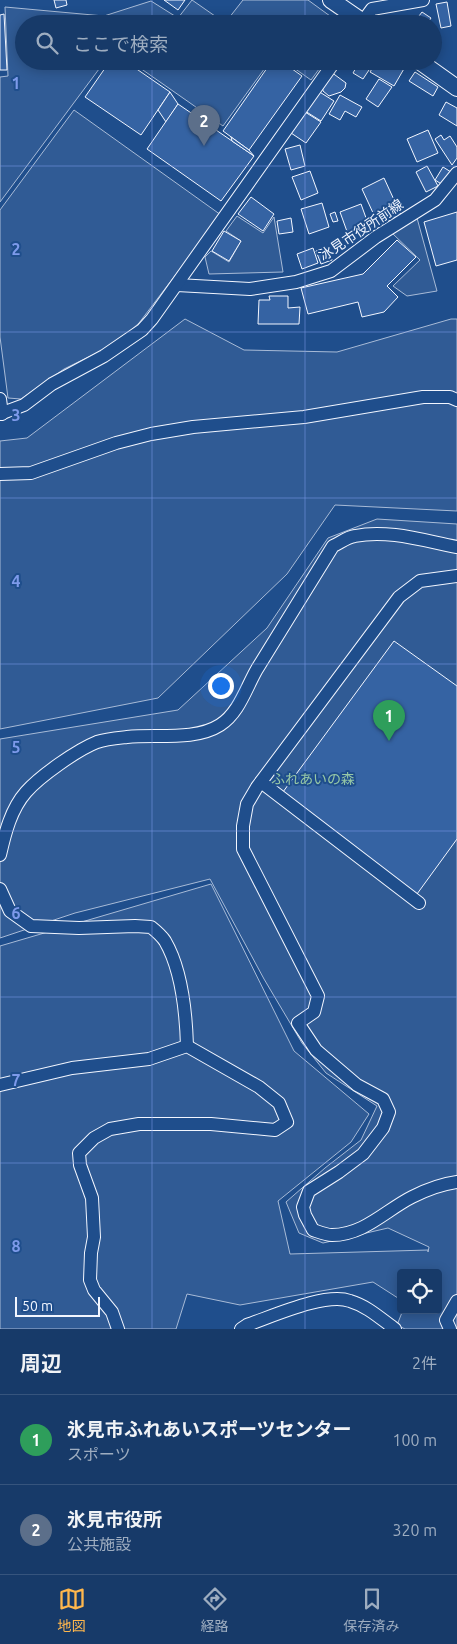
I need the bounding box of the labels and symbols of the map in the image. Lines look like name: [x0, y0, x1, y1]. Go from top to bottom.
text: 1: [11, 74, 21, 92]
pin: 2: [188, 105, 220, 146]
street label: 冰見市役所前線: [316, 196, 406, 264]
text: 2: [11, 240, 21, 258]
text: 3: [11, 406, 21, 424]
text: 4: [11, 572, 21, 590]
your location: [208, 673, 234, 699]
pin: 1: [373, 700, 405, 741]
text: 5: [11, 738, 21, 756]
park label: ふれあいの森: [271, 771, 355, 787]
text: 6: [11, 904, 21, 922]
text: 7: [11, 1071, 21, 1089]
text: 8: [11, 1237, 21, 1255]
scale bar: [15, 1294, 100, 1317]

